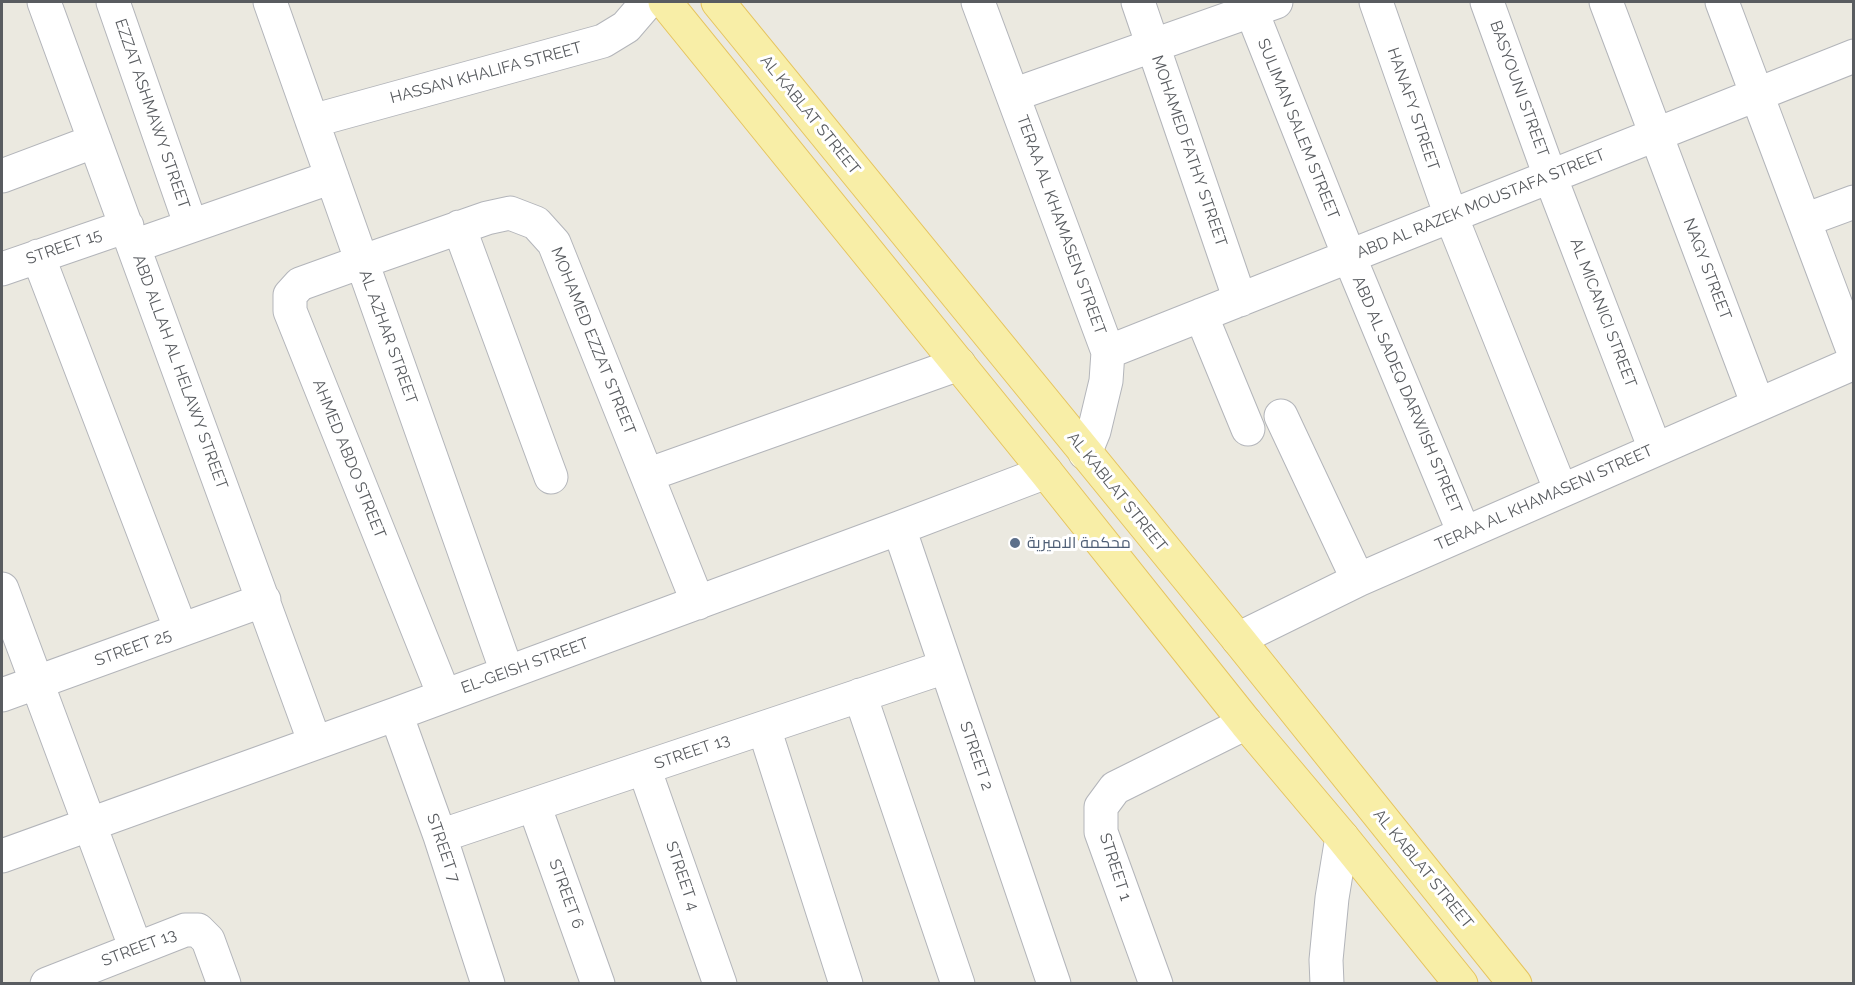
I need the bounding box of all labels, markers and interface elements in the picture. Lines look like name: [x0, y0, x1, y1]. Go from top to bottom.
street label: EZZAT ASHMAWY STREET: [110, 16, 194, 212]
street label: BASYOUNI STREET: [1485, 18, 1553, 160]
street label: SULIMAN SALEM STREET: [1253, 36, 1343, 222]
street label: HASSAN KHALIFA STREET: [388, 38, 584, 108]
street label: HANAFY STREET: [1383, 45, 1443, 173]
street label: AL KABLAT STREET: [756, 51, 864, 179]
street label: MOHAMED FATHY STREET: [1147, 53, 1231, 249]
street label: TERAA AL KHAMASEN STREET: [1012, 112, 1110, 338]
street label: ABD AL RAZEK MOUSTAFA STREET: [1354, 145, 1608, 263]
street label: NAGY STREET: [1679, 215, 1735, 323]
street label: STREET 15: [24, 225, 104, 269]
street label: AL MICANICI STREET: [1566, 236, 1640, 390]
street label: MOHAMED EZZAT STREET: [547, 244, 639, 438]
street label: ABD ALLAH AL HELAWY STREET: [128, 252, 232, 492]
street label: AL AZHAR STREET: [355, 267, 421, 407]
street label: ABD AL SADEQ DARWISH STREET: [1348, 273, 1466, 517]
street label: AHMED ABDO STREET: [308, 377, 390, 541]
street label: AL KABLAT STREET: [1063, 428, 1171, 556]
street label: TERAA AL KHAMASENI STREET: [1432, 441, 1656, 555]
place label: محكمة الاميرية: [1027, 533, 1131, 553]
marker: محكمة الاميرية: [1008, 536, 1022, 550]
street label: STREET 25: [92, 625, 174, 671]
street label: EL-GEISH STREET: [458, 634, 592, 698]
street label: STREET 2: [955, 719, 997, 793]
street label: STREET 13: [652, 730, 732, 774]
street label: AL KABLAT STREET: [1369, 805, 1477, 933]
street label: STREET 7: [422, 811, 464, 885]
street label: STREET 1: [1095, 831, 1135, 903]
street label: STREET 4: [661, 839, 703, 913]
street label: STREET 6: [545, 856, 587, 932]
street label: STREET 13: [99, 925, 179, 971]

